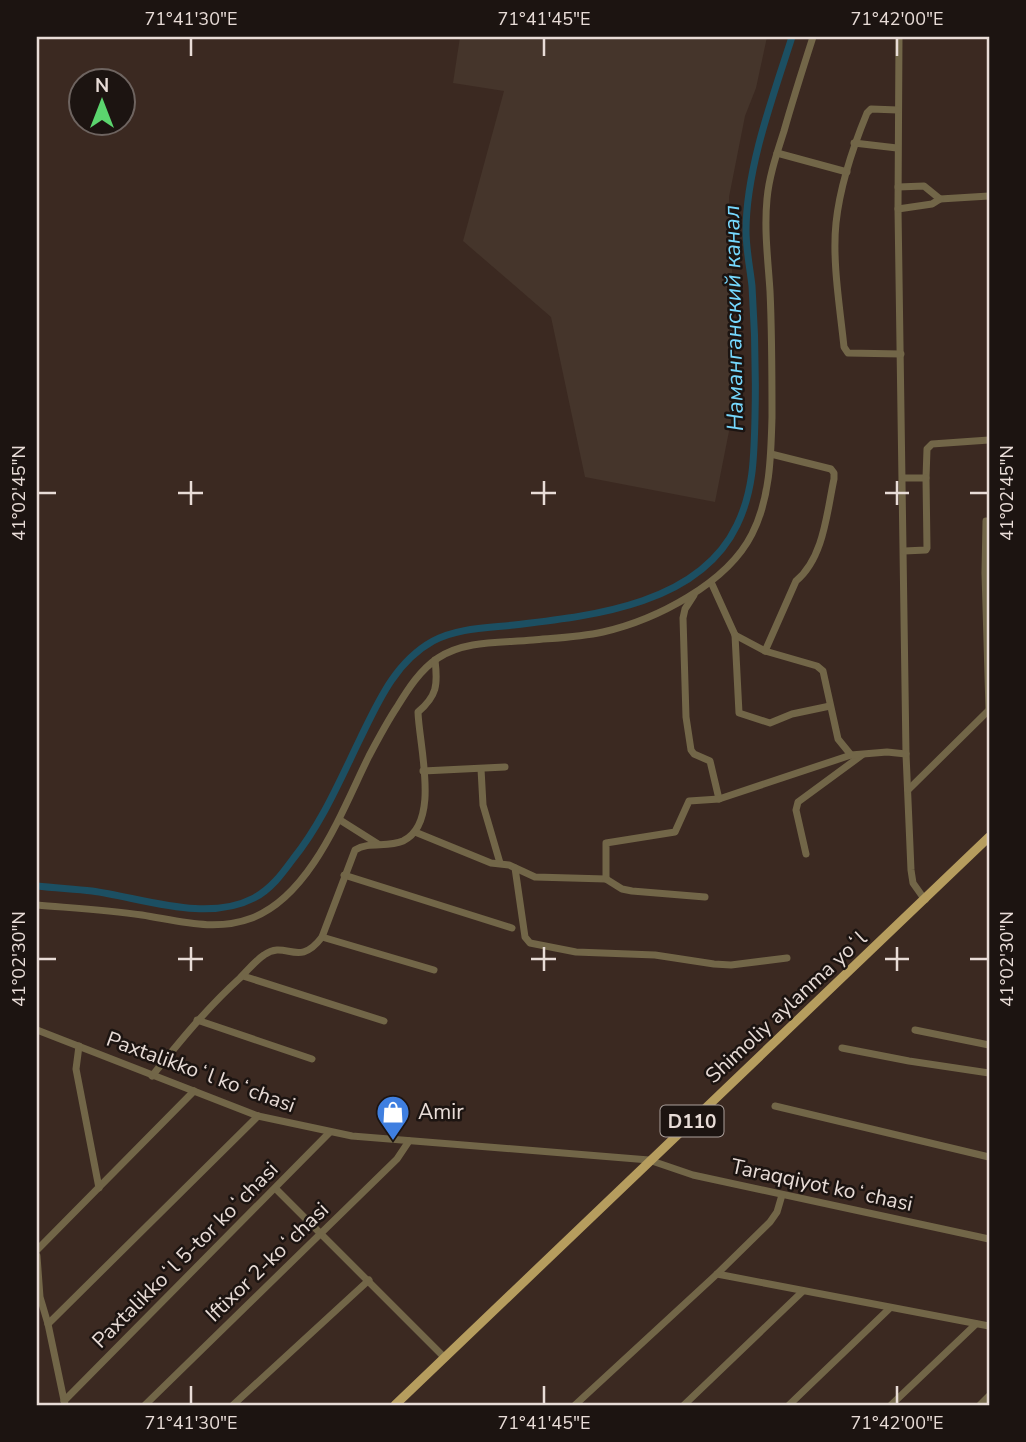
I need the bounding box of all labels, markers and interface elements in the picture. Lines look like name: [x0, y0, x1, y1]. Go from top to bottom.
text: 71°41'30"E: [145, 7, 238, 31]
text: 71°41'45"E: [498, 7, 591, 31]
text: 71°42'00"E: [851, 7, 944, 31]
north arrow: [66, 66, 136, 136]
text: N: [95, 73, 109, 99]
water label: Наманганский канал: [716, 205, 751, 431]
text: 41°02'45"N: [7, 445, 31, 541]
text: 41°02'45"N: [995, 445, 1019, 541]
text: 41°02'30"N: [7, 911, 31, 1007]
text: 41°02'30"N: [995, 911, 1019, 1007]
street label: Shimoliy aylanma yoʻl: [699, 924, 873, 1089]
street label: Paxtalikkoʻl koʻchasi: [103, 1025, 299, 1119]
shop icon: Amir: [374, 1093, 412, 1142]
place label: Amir: [418, 1098, 464, 1126]
road number: D110: [660, 1106, 724, 1136]
street label: Taraqqiyot koʻchasi: [729, 1152, 915, 1218]
street label: Paxtalikkoʻl 5-tor koʻchasi: [86, 1156, 284, 1354]
street label: Iftixor 2-koʻchasi: [199, 1196, 335, 1328]
text: 71°41'30"E: [145, 1411, 238, 1435]
text: 71°41'45"E: [498, 1411, 591, 1435]
text: 71°42'00"E: [851, 1411, 944, 1435]

